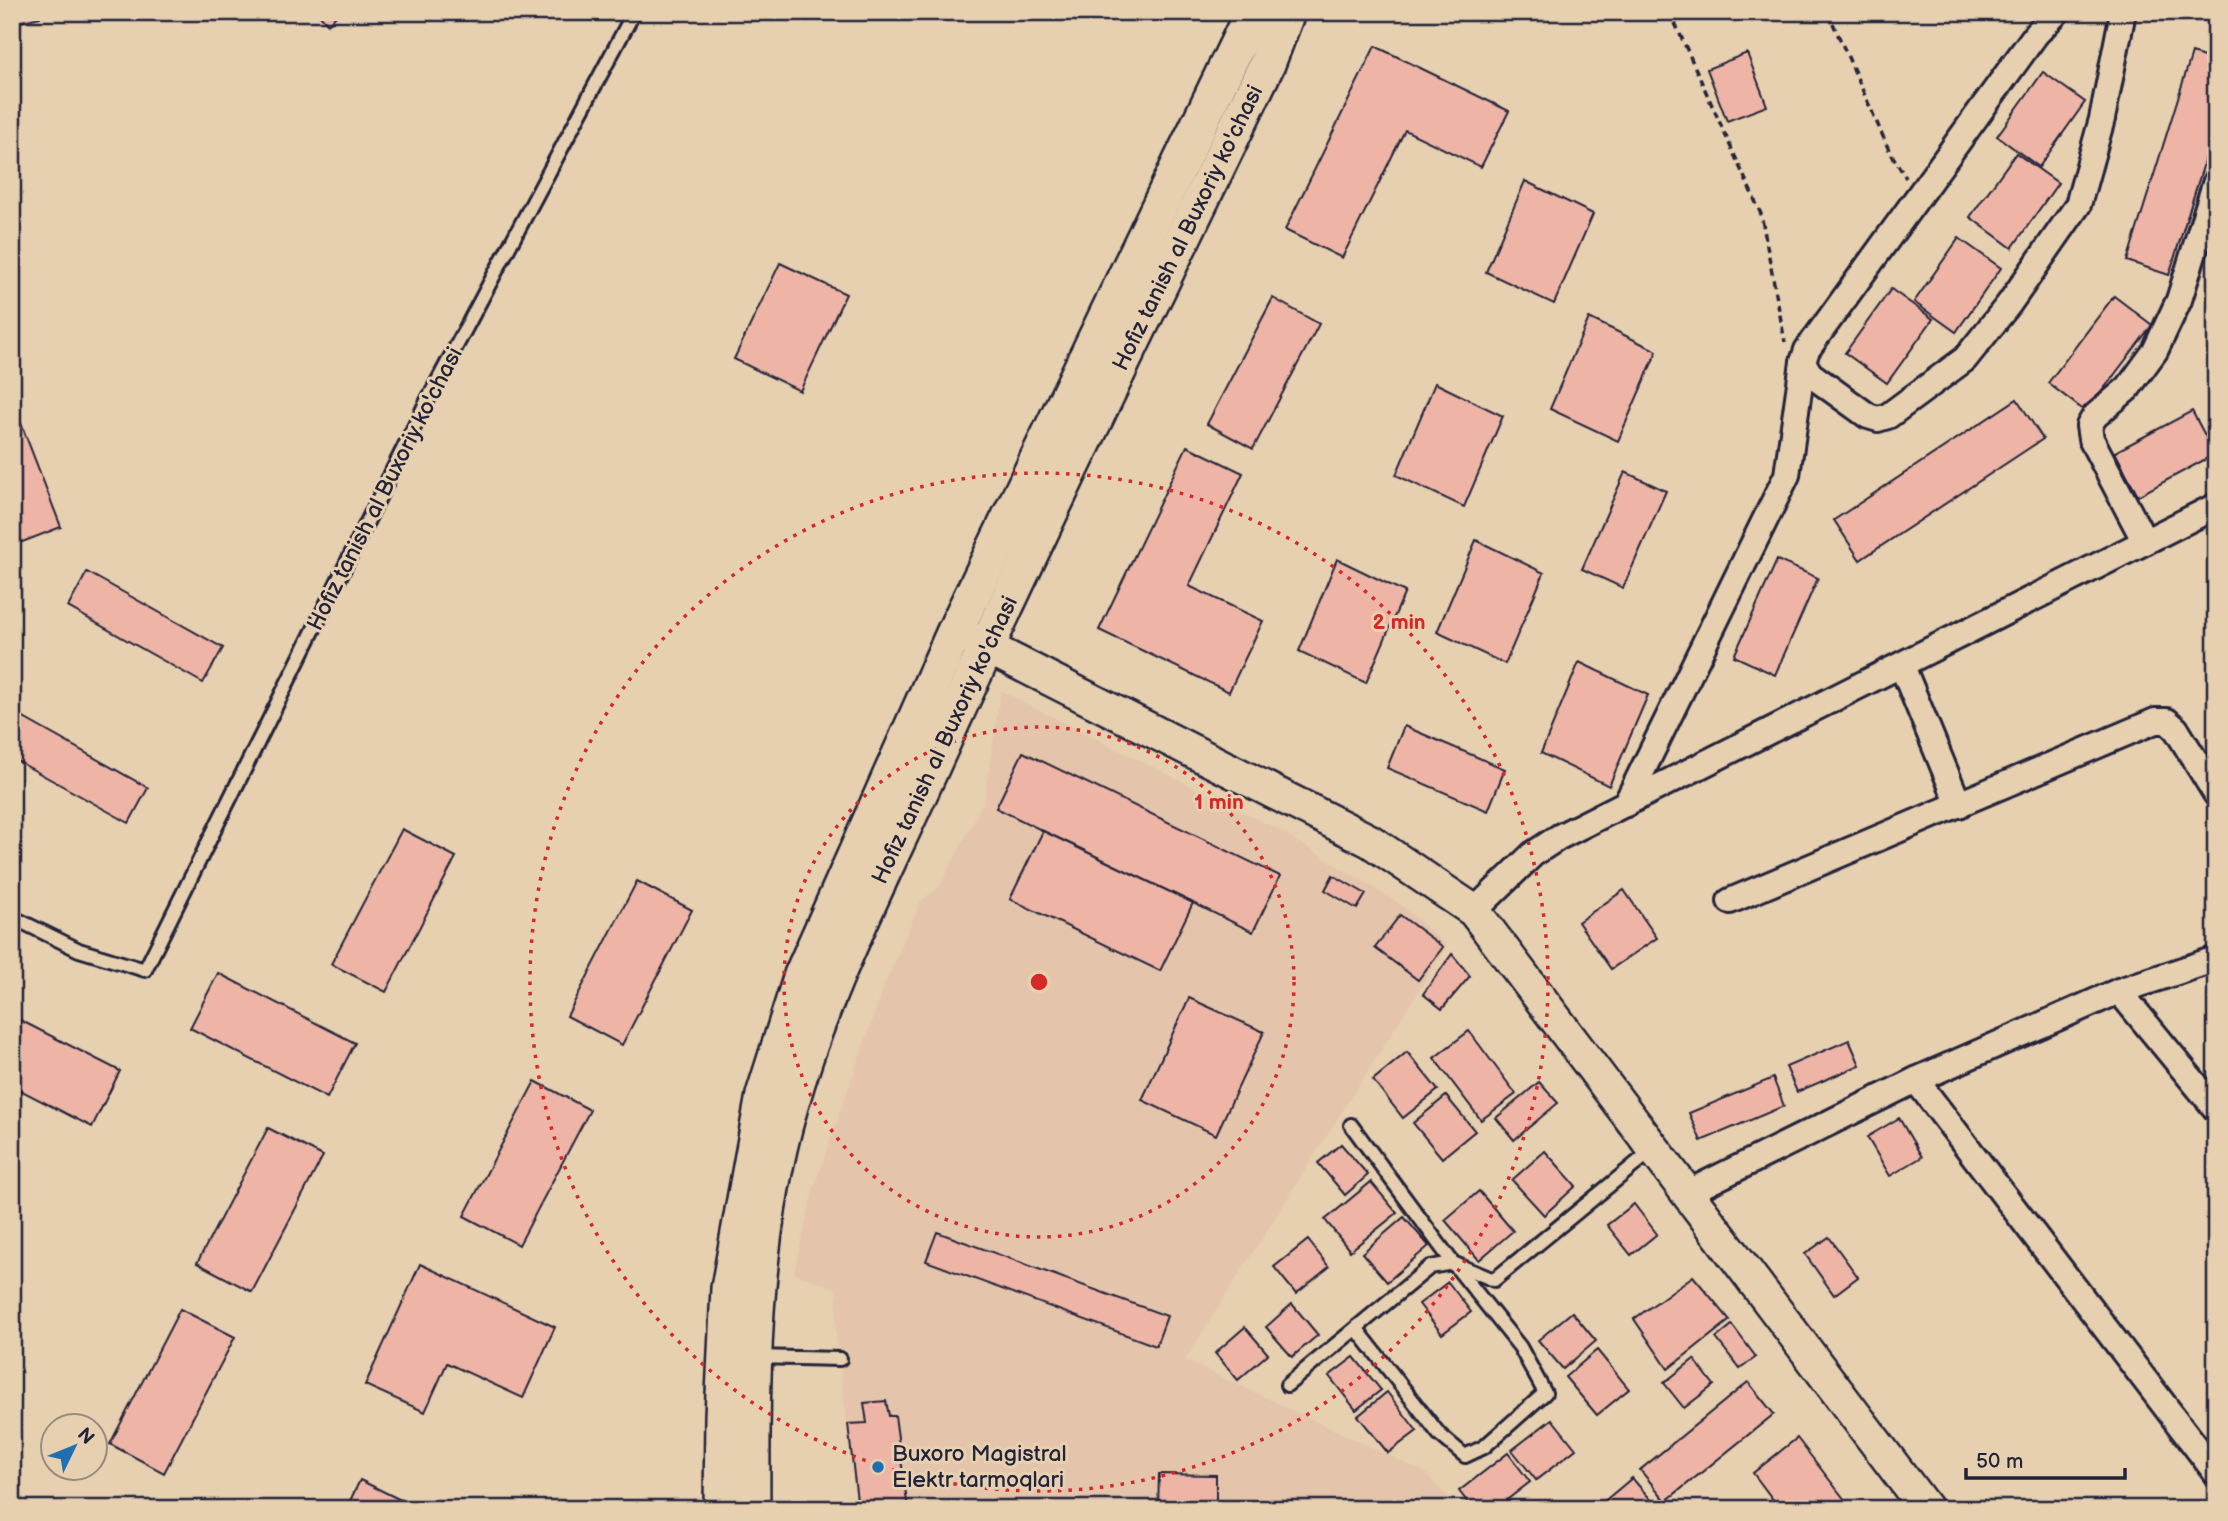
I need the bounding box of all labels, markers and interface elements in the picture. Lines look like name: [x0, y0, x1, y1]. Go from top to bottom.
street label: Hofiz tanish al Buxoriy ko'chasi: [1107, 81, 1269, 375]
street label: Hofiz tanish al Buxoriy ko'chasi: [301, 343, 469, 635]
street label: Hofiz tanish al Buxoriy ko'chasi: [866, 592, 1024, 888]
text: 2 min: [1372, 610, 1426, 635]
text: 1 min: [1194, 790, 1244, 815]
centre of rings: [1027, 970, 1051, 994]
north arrow: [38, 1412, 108, 1482]
text: N: [72, 1423, 99, 1449]
scale bar: [1966, 1437, 2125, 1481]
place label: Buxoro Magistral Elektr tarmoqlari: [892, 1440, 1067, 1494]
text: 50 m: [1976, 1449, 2023, 1474]
marker: Buxoro Magistral Elektr tarmoqlari: [870, 1459, 886, 1475]

